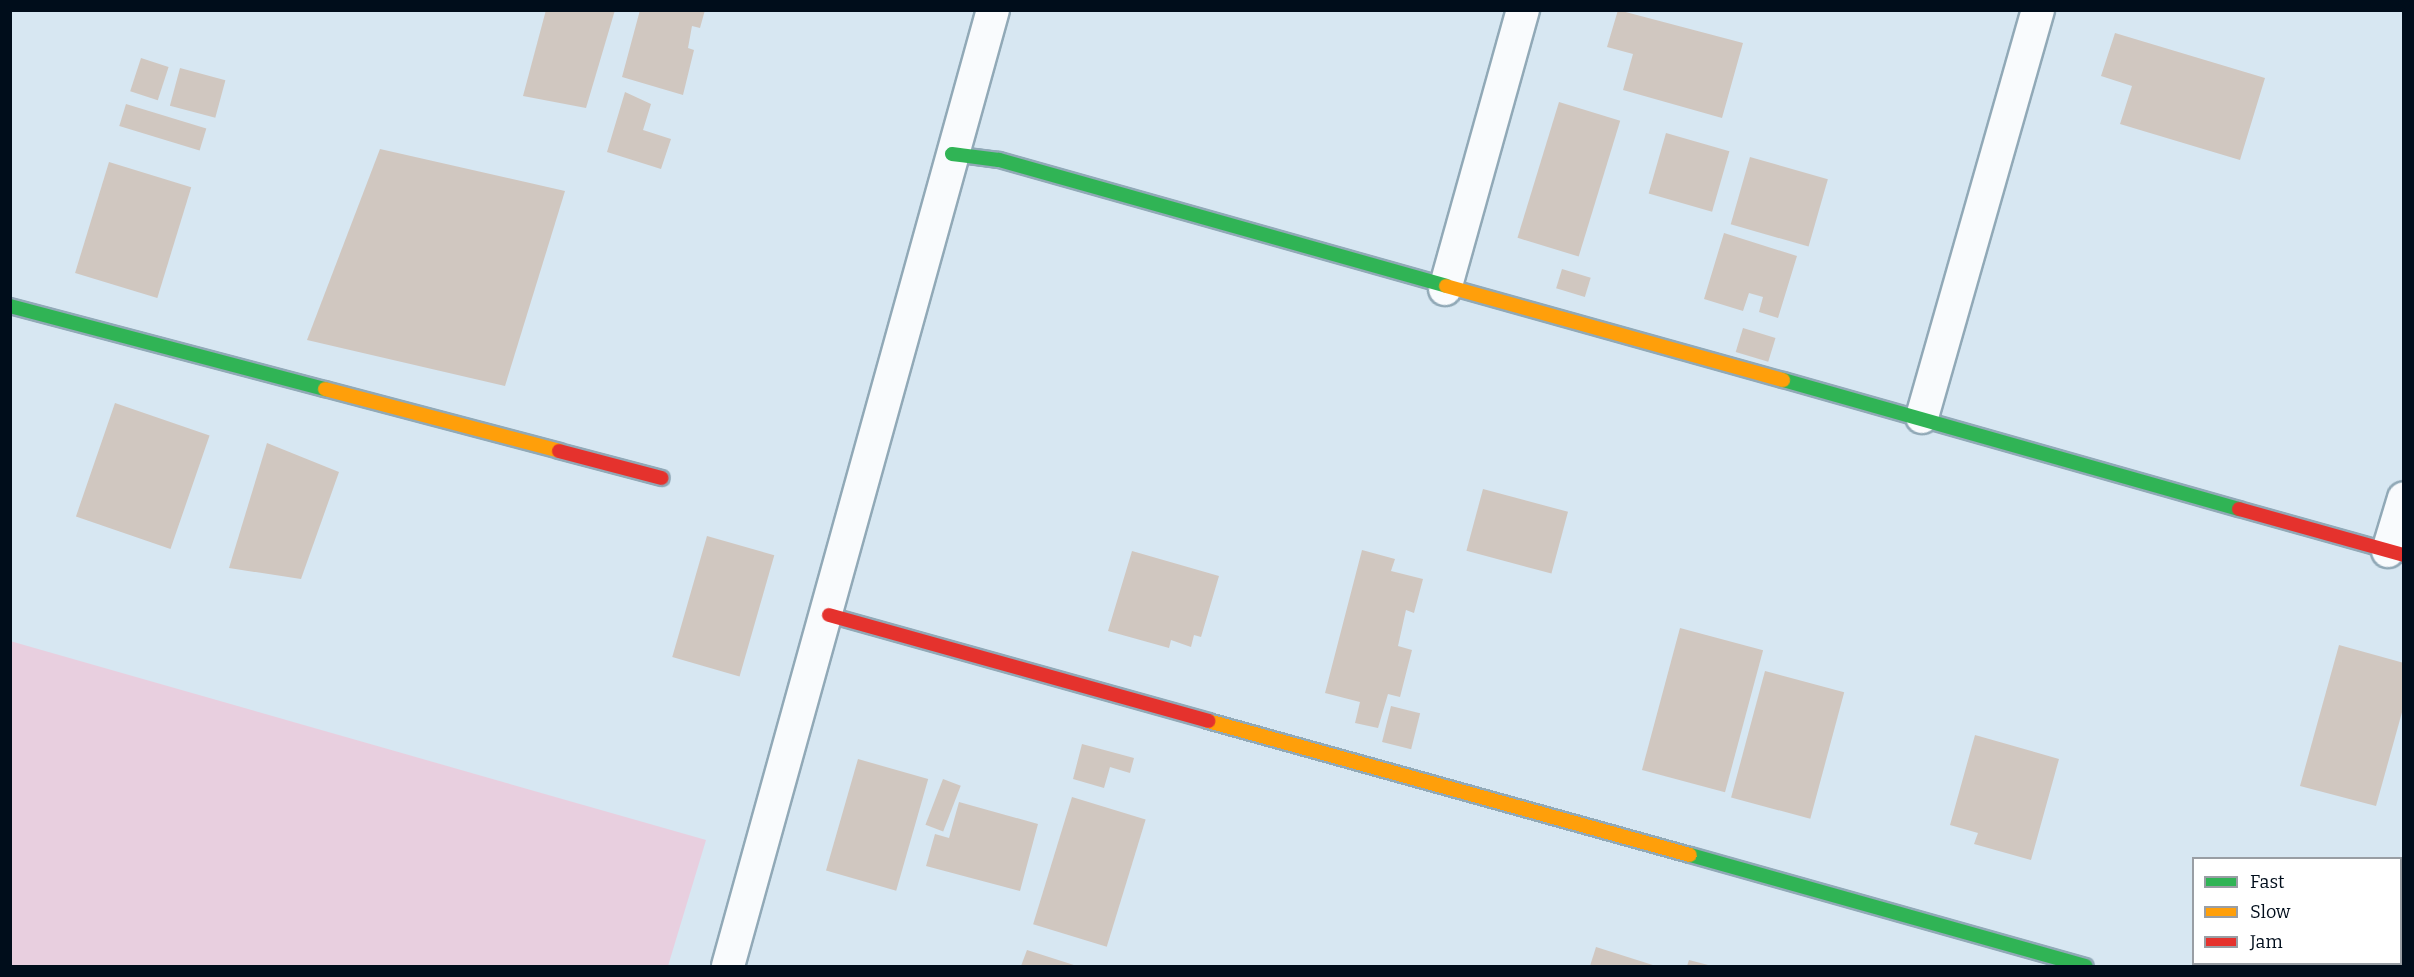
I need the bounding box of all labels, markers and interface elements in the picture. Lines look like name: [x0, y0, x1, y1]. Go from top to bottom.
legend: [2192, 857, 2402, 965]
text: Fast: [2250, 871, 2285, 893]
text: Slow: [2250, 901, 2290, 923]
text: Jam: [2250, 931, 2283, 953]

